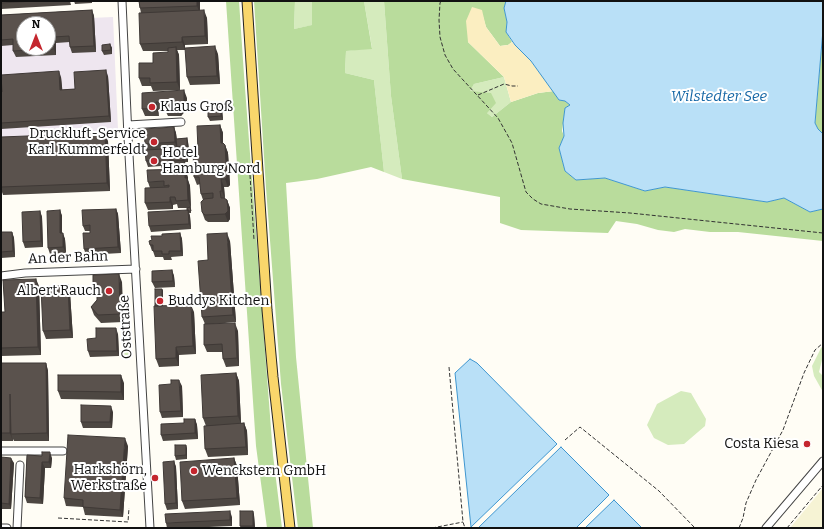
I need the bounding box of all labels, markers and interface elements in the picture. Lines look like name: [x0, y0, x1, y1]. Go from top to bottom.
north arrow: [16, 16, 56, 56]
text: N: [32, 18, 40, 31]
water label: Wilstedter See: [671, 88, 767, 106]
place label: Klaus Groß: [160, 99, 233, 115]
marker: Klaus Groß: [147, 102, 157, 112]
place label: Druckluft-Service Karl Kummerfeldt: [28, 126, 146, 158]
marker: Druckluft-Service Karl Kummerfeldt: [149, 137, 159, 147]
place label: Hotel Hamburg Nord: [162, 145, 260, 178]
marker: Hotel Hamburg Nord: [149, 156, 159, 166]
street label: An der Bahn: [28, 248, 108, 268]
place label: Albert Rauch: [16, 283, 101, 299]
marker: Albert Rauch: [104, 286, 114, 296]
place label: Buddys Kitchen: [168, 293, 269, 309]
street label: Oststraße: [116, 295, 136, 359]
marker: Buddys Kitchen: [155, 296, 165, 306]
place label: Costa Kiesa: [724, 436, 799, 452]
marker: Costa Kiesa: [802, 439, 812, 449]
place label: Harkshörn, Werkstraße: [71, 462, 147, 494]
place label: Wenckstern GmbH: [202, 463, 326, 479]
marker: Wenckstern GmbH: [189, 466, 199, 476]
marker: Harkshörn, Werkstraße: [150, 473, 160, 483]

